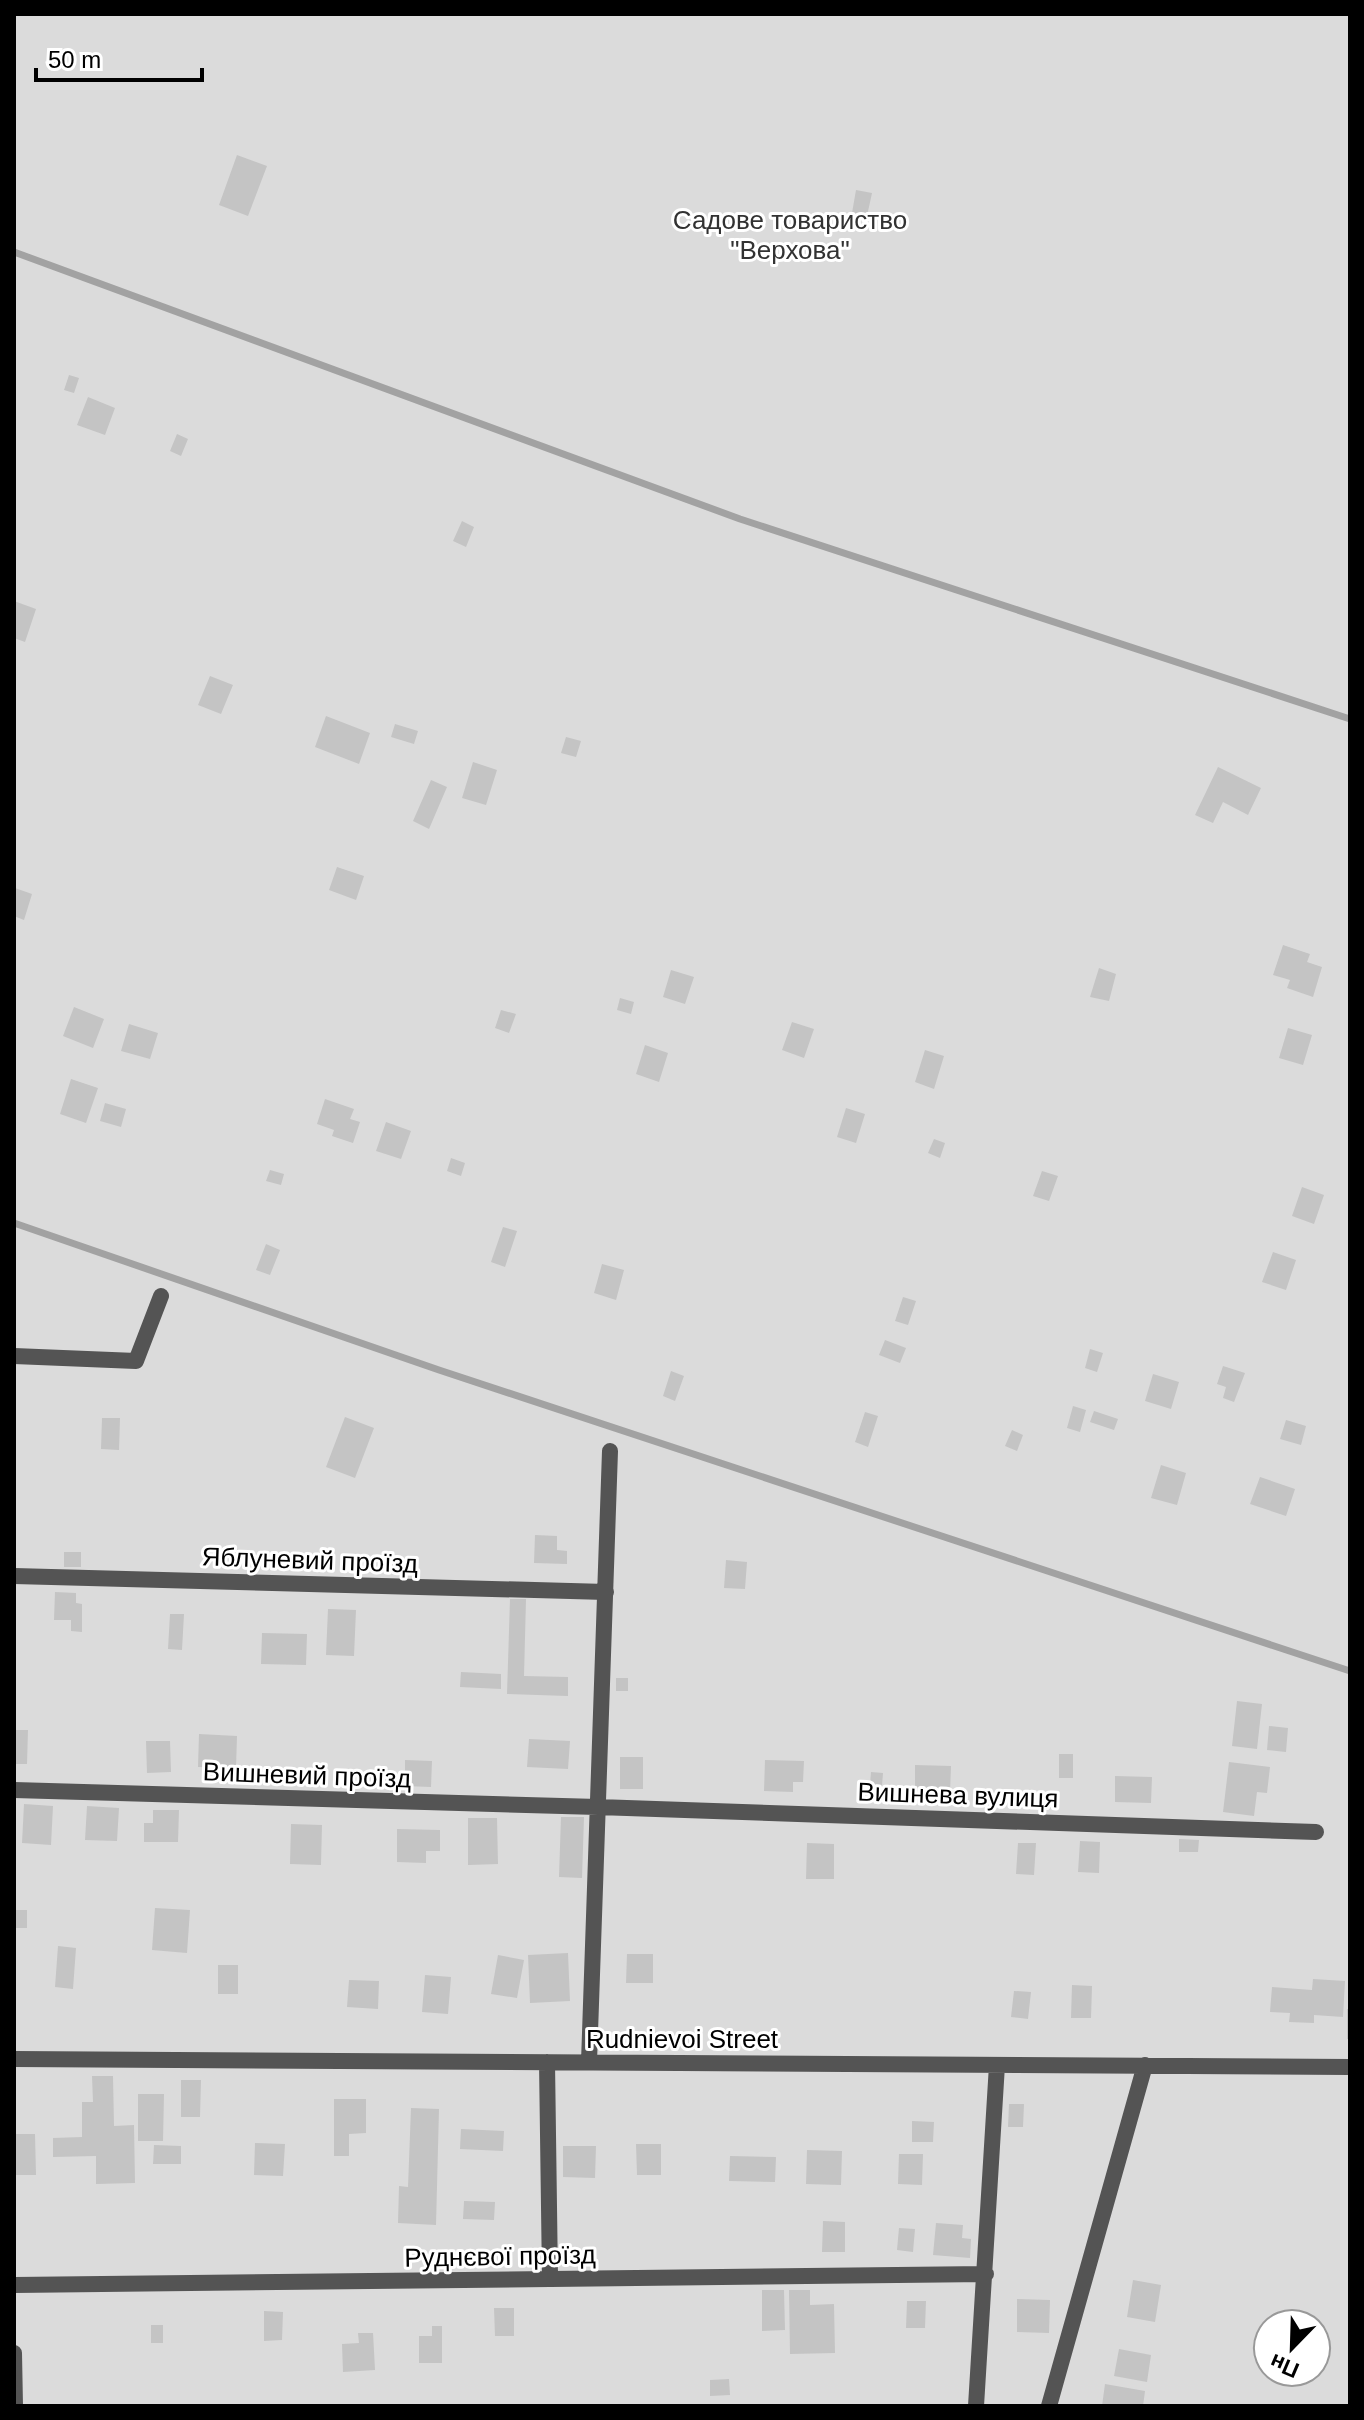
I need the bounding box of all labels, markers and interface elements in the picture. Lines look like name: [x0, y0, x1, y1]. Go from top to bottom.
scale bar: [36, 32, 202, 82]
text: 50 m: [48, 46, 101, 73]
park label: Садове товариство "Верхова": [673, 205, 907, 265]
street label: Яблуневий проїзд: [201, 1541, 419, 1579]
street label: Вишневий проїзд: [202, 1756, 412, 1794]
street label: Вишнева вулиця: [857, 1777, 1059, 1813]
street label: Rudnievoi Street: [586, 2024, 779, 2054]
street label: Руднєвої проїзд: [404, 2239, 596, 2273]
north arrow: [1252, 2308, 1332, 2388]
text: Пн: [1266, 2349, 1303, 2383]

